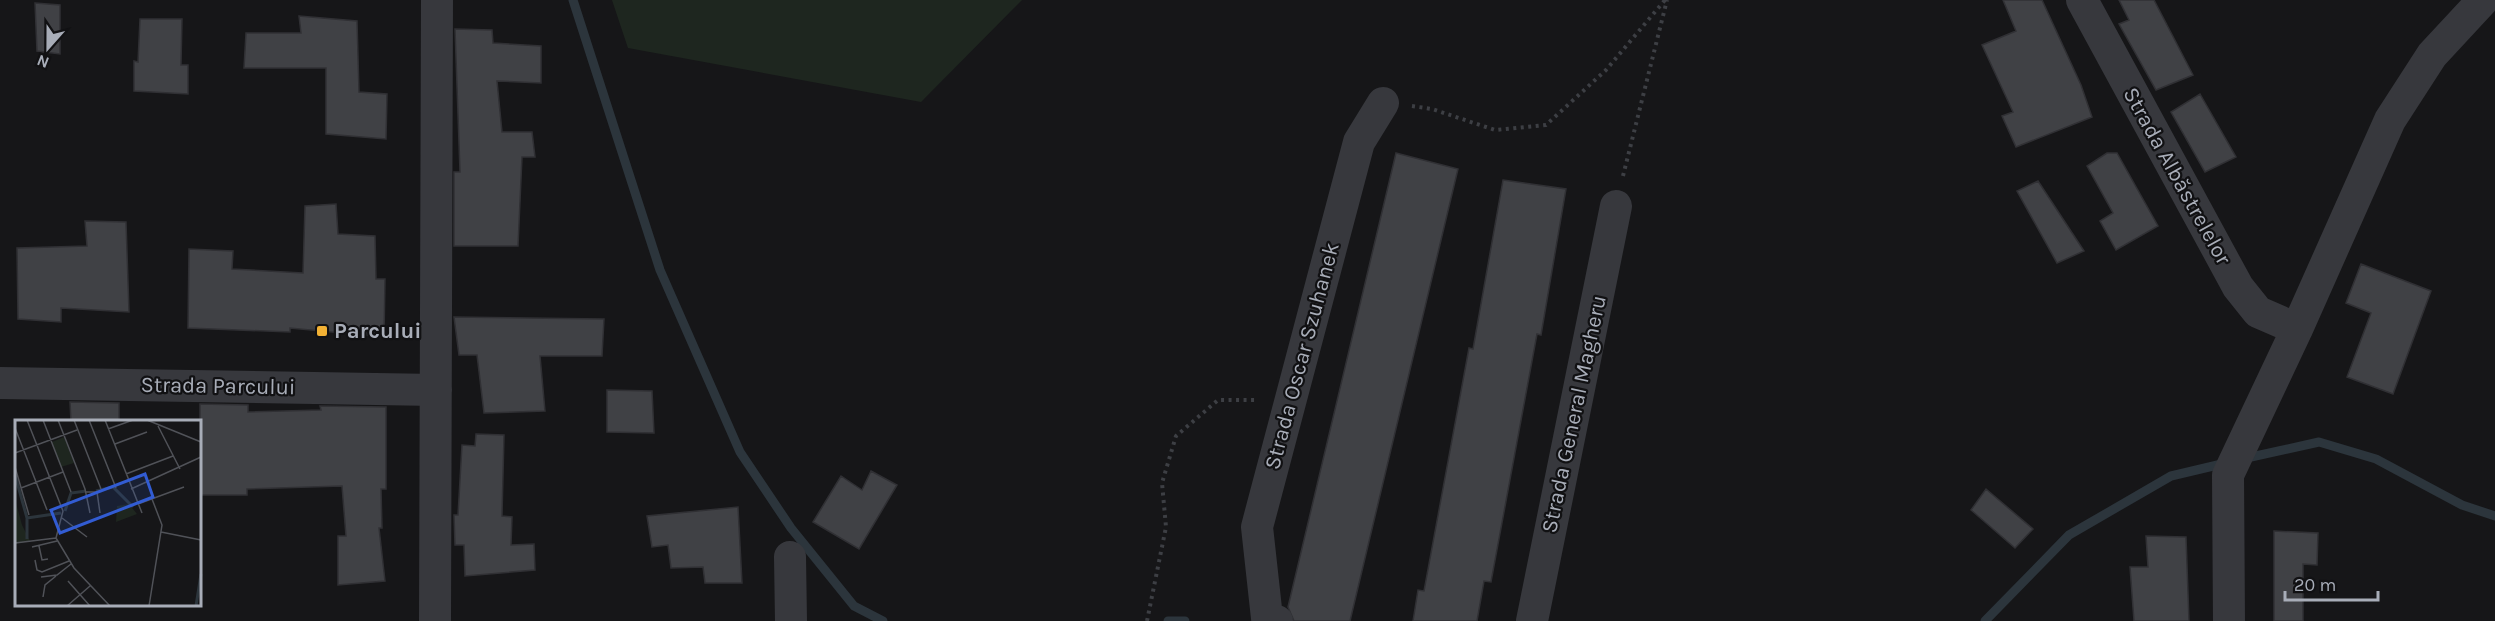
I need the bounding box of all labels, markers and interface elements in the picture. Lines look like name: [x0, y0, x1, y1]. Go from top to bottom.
north arrow: [18, 18, 78, 78]
text: N: [34, 51, 52, 72]
street label: Strada Albăstrelelor: [2117, 83, 2237, 269]
street label: Strada Oscar Szuhanek: [1259, 240, 1345, 472]
street label: Strada General Magheru: [1536, 293, 1612, 535]
place label: Parcului: [334, 318, 421, 344]
marker: Parcului: [315, 324, 329, 338]
street label: Strada Parcului: [140, 372, 296, 400]
inset map: [15, 420, 201, 606]
scale bar: [2285, 564, 2378, 602]
text: 20 m: [2294, 574, 2336, 596]

